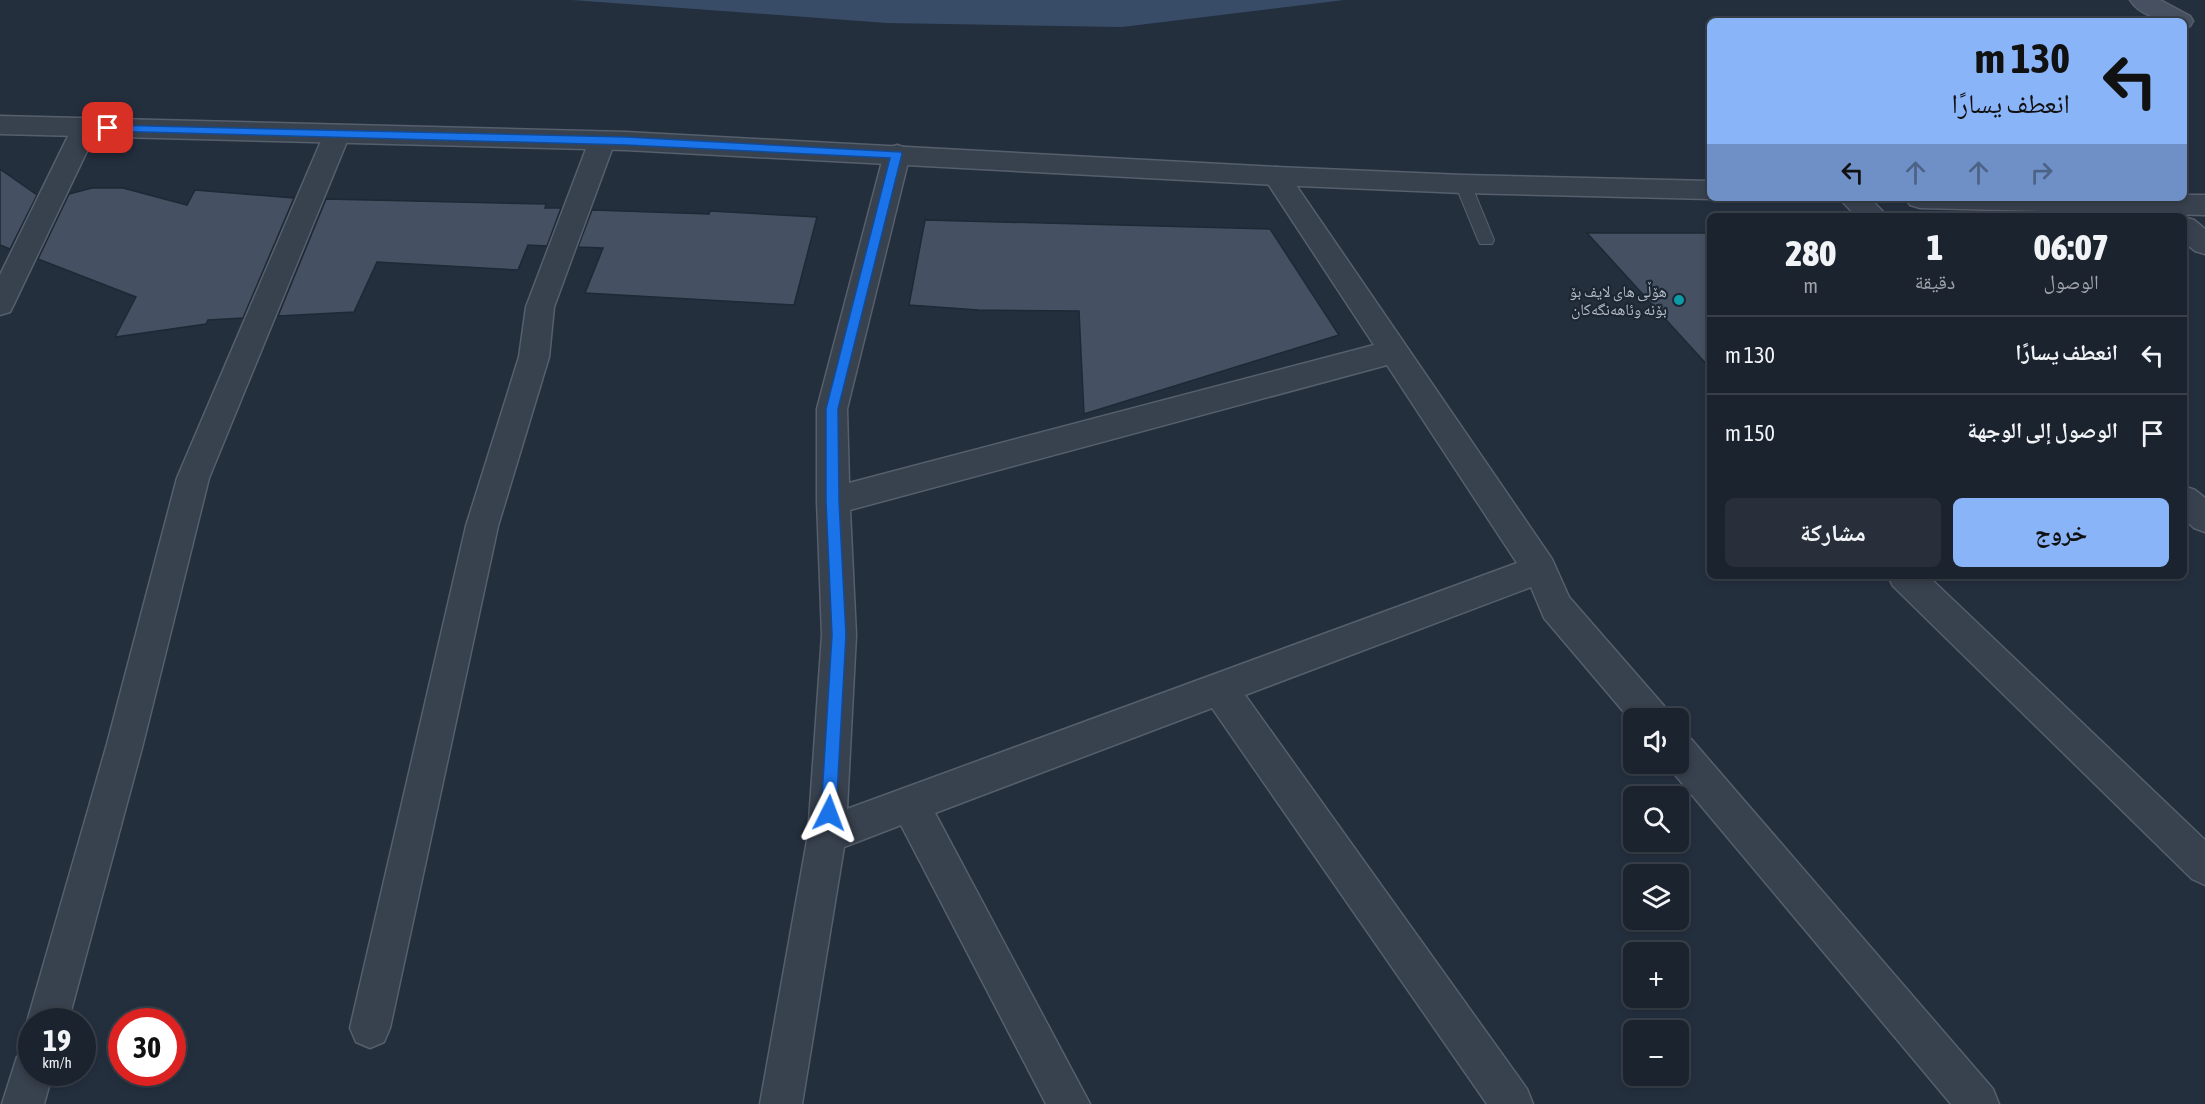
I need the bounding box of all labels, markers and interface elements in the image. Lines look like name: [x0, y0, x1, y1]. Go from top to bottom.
text: 130 m: [1975, 34, 2070, 82]
icon: left: [2091, 42, 2169, 120]
text: انعطف يسارًا: [1951, 88, 2070, 119]
pin: [82, 102, 133, 153]
icon: arrive: [91, 111, 124, 144]
icon: left: [1836, 156, 1869, 189]
icon: ahead: [1899, 156, 1932, 189]
icon: ahead: [1962, 156, 1995, 189]
icon: right: [2025, 156, 2058, 189]
text: 1: [1927, 226, 1943, 268]
text: 06:07: [2034, 226, 2109, 268]
text: 280: [1785, 232, 1836, 274]
text: دقيقة: [1915, 270, 1955, 293]
text: الوصول: [2043, 270, 2099, 293]
text: m: [1804, 274, 1818, 297]
place label: هۆڵی های لایف بۆ بۆنە وئاهەنگەکان: [1570, 281, 1667, 320]
marker: هۆڵی های لایف بۆ بۆنە وئاهەنگەکان: [1672, 293, 1686, 307]
text: انعطف يسارًا: [2015, 339, 2118, 365]
icon: left: [2136, 339, 2169, 372]
text: 130 m: [1725, 342, 1775, 368]
text: الوصول إلى الوجهة: [1967, 417, 2118, 443]
icon: arrive: [2136, 417, 2169, 450]
text: 150 m: [1725, 420, 1775, 446]
button: مشاركة: [1725, 498, 1941, 567]
button: خروج: [1953, 498, 2169, 567]
map controls: [1623, 708, 1689, 1086]
button: sound: [1623, 708, 1689, 774]
position arrow: [797, 781, 861, 845]
button: search: [1623, 786, 1689, 852]
button: layers: [1623, 864, 1689, 930]
button: +: [1623, 942, 1689, 1008]
speed limit sign: 30: [108, 1008, 186, 1086]
button: −: [1623, 1020, 1689, 1086]
text: 19: [43, 1023, 71, 1057]
text: km/h: [42, 1054, 72, 1071]

